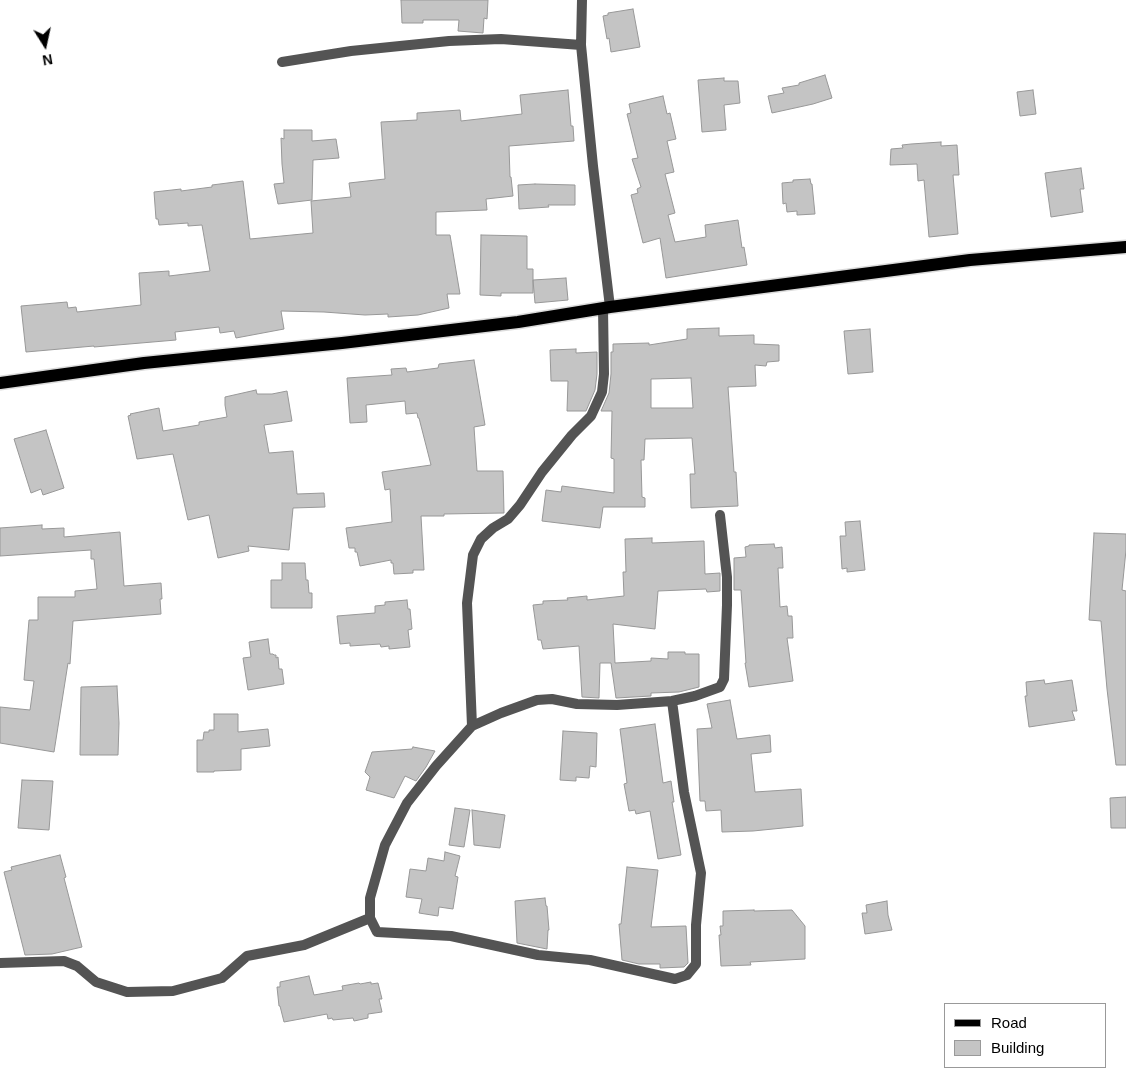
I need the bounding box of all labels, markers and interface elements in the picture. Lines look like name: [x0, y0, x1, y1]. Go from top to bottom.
north arrow: [20, 20, 70, 70]
text: N: [41, 51, 54, 69]
legend: [944, 1003, 1106, 1068]
text: Road: [991, 1014, 1027, 1031]
text: Building: [991, 1039, 1044, 1056]

